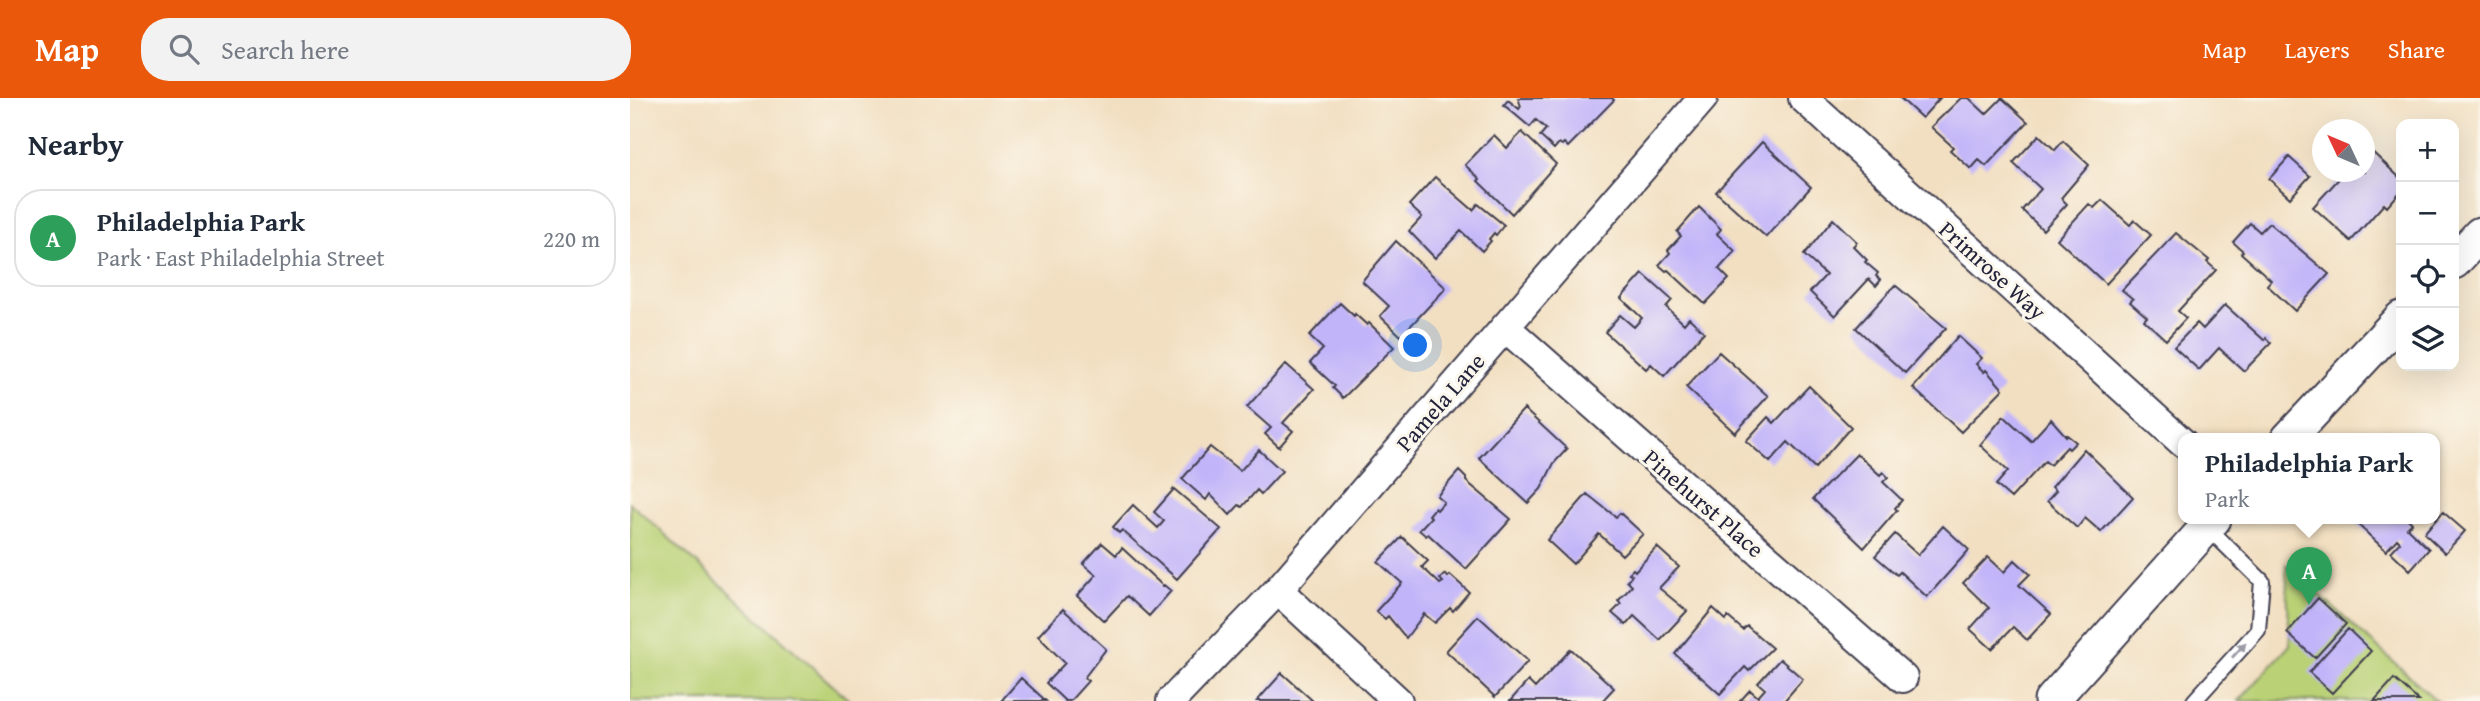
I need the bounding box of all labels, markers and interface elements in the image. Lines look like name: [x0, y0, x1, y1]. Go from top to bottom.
search box: [141, 18, 631, 81]
text: Map: [35, 25, 99, 73]
icon: search: [165, 30, 203, 68]
text: Search here: [221, 30, 349, 69]
text: Map: [2203, 32, 2246, 67]
text: Layers: [2284, 32, 2350, 67]
text: Share: [2388, 32, 2445, 67]
north arrow: [2312, 119, 2375, 182]
map controls: [2396, 119, 2459, 371]
button: +: [2396, 119, 2459, 182]
text: Nearby: [28, 122, 124, 166]
button: −: [2396, 182, 2459, 245]
text: Philadelphia Park: [97, 202, 305, 241]
street label: Primrose Way: [1932, 213, 2054, 327]
text: A: [46, 222, 60, 255]
text: 220 m: [543, 222, 600, 255]
text: Park · East Philadelphia Street: [97, 241, 385, 274]
button: locate: [2396, 245, 2459, 308]
button: layers: [2396, 308, 2459, 371]
your location: [1398, 328, 1432, 362]
street label: Pamela Lane: [1388, 346, 1492, 458]
popup: [2178, 433, 2440, 524]
street label: Pinehurst Place: [1636, 441, 1772, 565]
text: Philadelphia Park: [2205, 443, 2413, 482]
text: Park: [2205, 482, 2249, 515]
pin: A: [2286, 547, 2332, 605]
one-way arrow: [2231, 642, 2247, 659]

